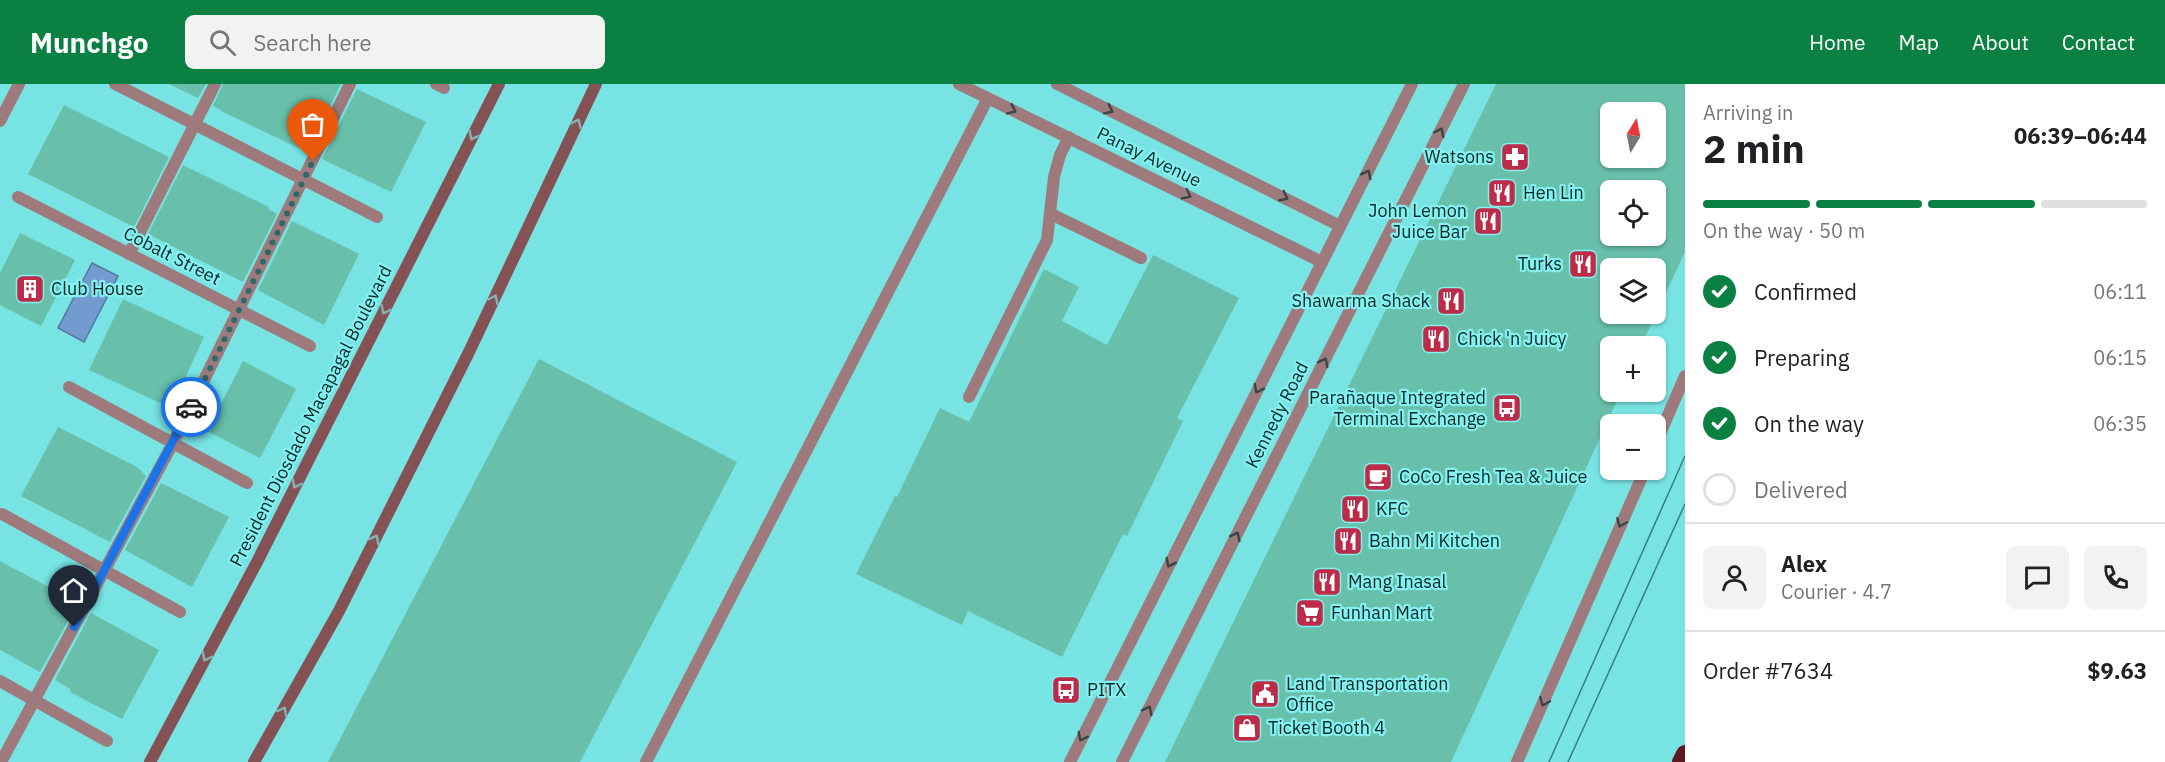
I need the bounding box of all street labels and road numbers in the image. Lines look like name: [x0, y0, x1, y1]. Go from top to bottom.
street label: Panay Avenue: [1093, 121, 1205, 192]
street label: Cobalt Street: [120, 221, 225, 290]
street label: President Diosdado Macapagal Boulevard: [224, 261, 397, 570]
street label: Kennedy Road: [1240, 358, 1313, 472]

